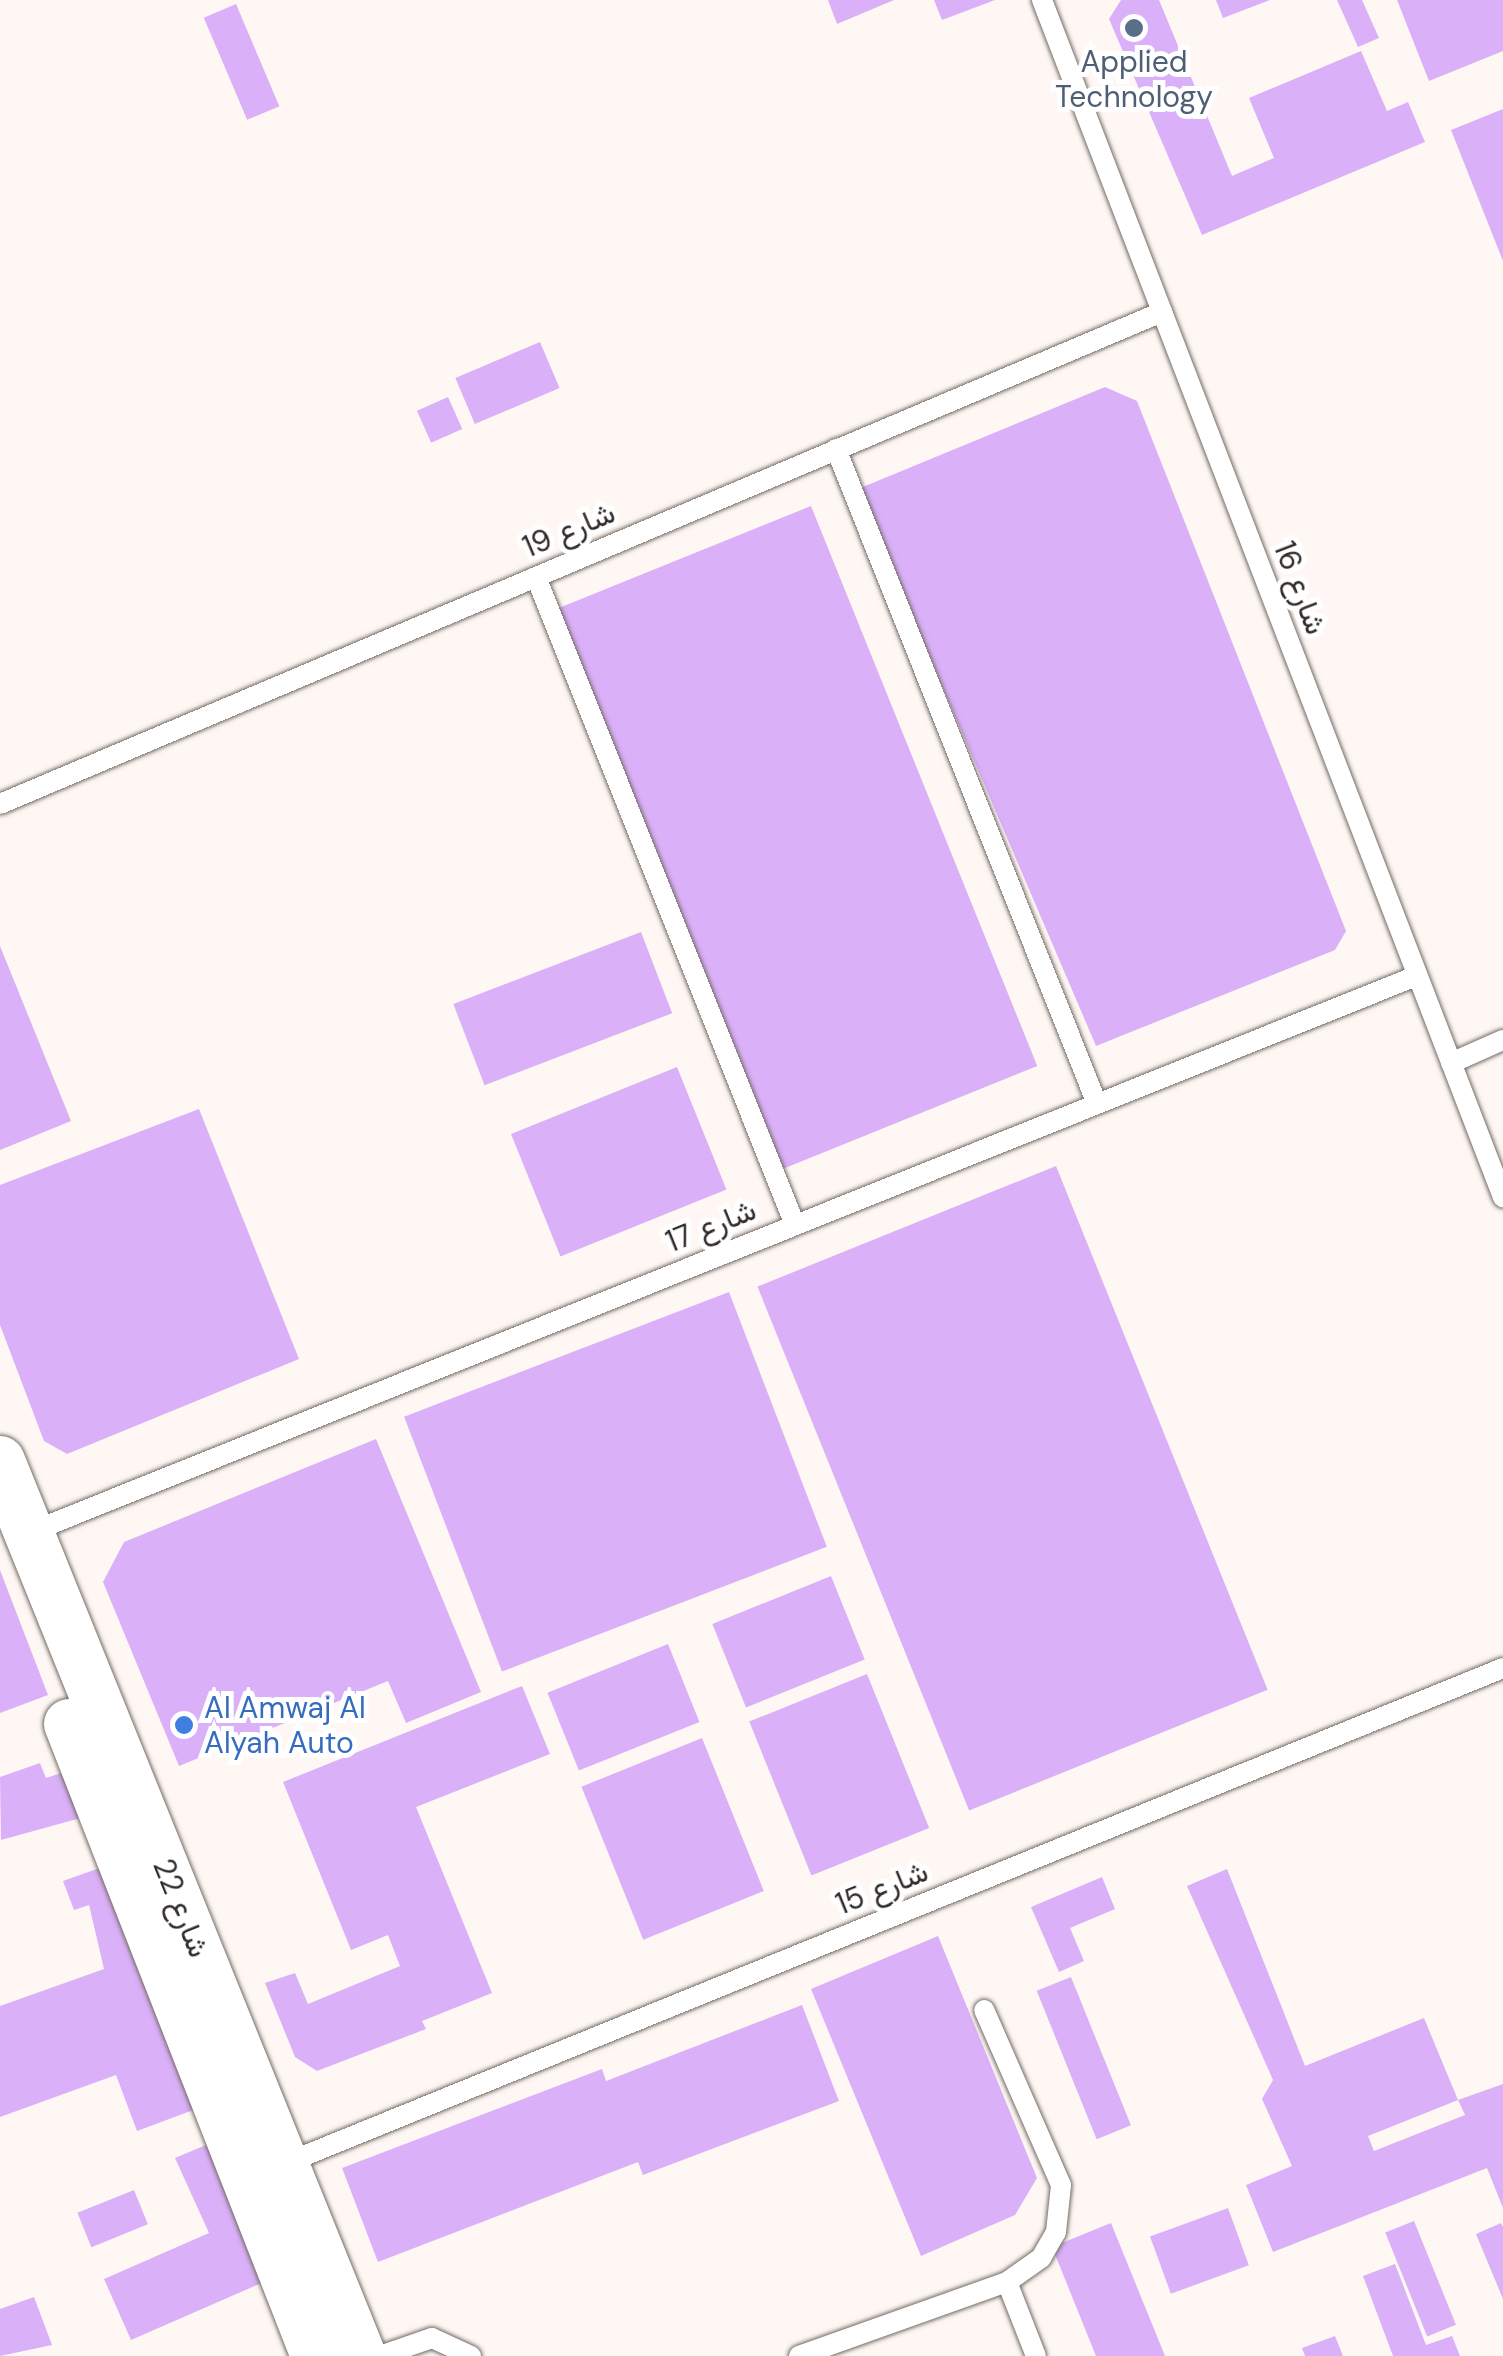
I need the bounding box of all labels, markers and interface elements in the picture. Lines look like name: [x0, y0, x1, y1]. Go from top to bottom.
marker: Applied Technology: [1123, 17, 1145, 39]
place label: Applied Technology: [1055, 44, 1213, 114]
street label: شارع 19: [518, 495, 620, 565]
street label: شارع 16: [1266, 536, 1334, 640]
street label: شارع 17: [661, 1192, 761, 1260]
place label: Al Amwaj Al Alyah Auto: [204, 1690, 366, 1760]
marker: Al Amwaj Al Alyah Auto: [173, 1714, 195, 1736]
street label: شارع 15: [831, 1853, 933, 1923]
street label: شارع 22: [145, 1854, 217, 1962]

